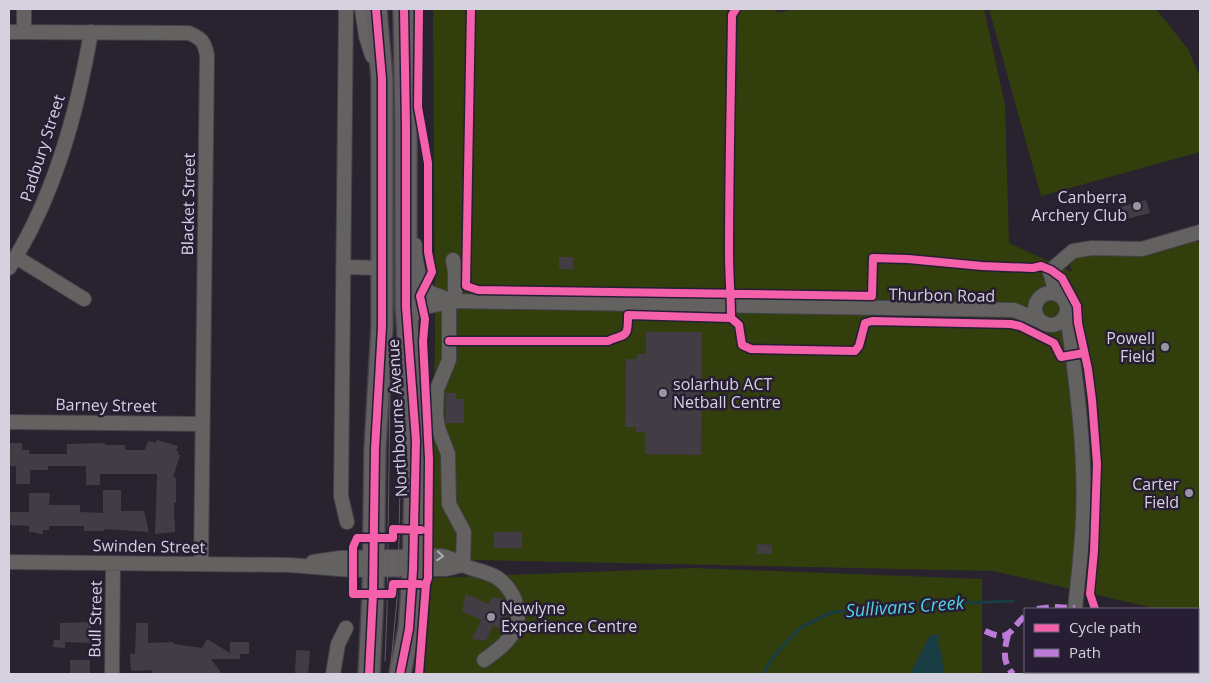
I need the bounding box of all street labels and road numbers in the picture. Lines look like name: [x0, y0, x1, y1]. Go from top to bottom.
street label: Padbury Street: [14, 91, 70, 204]
street label: Blacket Street: [176, 152, 200, 256]
street label: Thurbon Road: [889, 283, 995, 307]
street label: Northbourne Avenue: [382, 338, 412, 498]
street label: Barney Street: [55, 393, 157, 417]
street label: Swinden Street: [93, 534, 206, 558]
street label: Bull Street: [83, 580, 107, 658]

